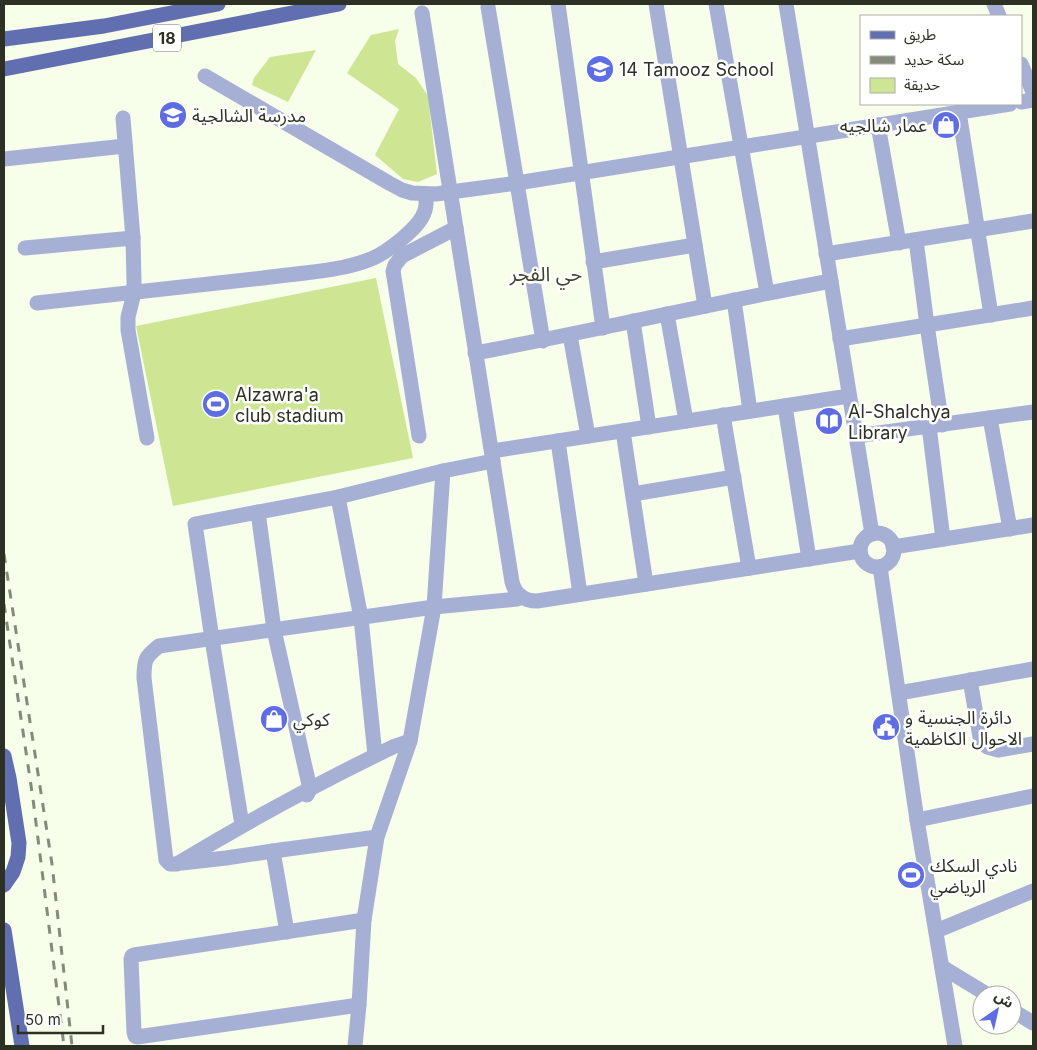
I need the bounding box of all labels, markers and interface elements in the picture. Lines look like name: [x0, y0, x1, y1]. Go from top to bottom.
legend: [860, 15, 1022, 105]
road number: 18: [153, 24, 181, 52]
text: طريق: [904, 25, 936, 45]
text: سكة حديد: [904, 50, 964, 69]
school or university icon: 14 Tamooz School: [585, 54, 615, 84]
place label: 14 Tamooz School: [619, 59, 774, 80]
text: حديقة: [904, 75, 940, 94]
school or university icon: مدرسة الشالجية: [158, 100, 188, 130]
place label: مدرسة الشالجية: [192, 105, 306, 127]
shop icon: عمار شالجيه: [931, 110, 961, 140]
place label: عمار شالجيه: [840, 115, 927, 137]
district label: حي الفجر: [509, 262, 582, 290]
place label: Alzawra'a club stadium: [235, 384, 344, 426]
sports icon: Alzawra'a club stadium: [201, 389, 231, 419]
place label: Al-Shalchya Library: [848, 401, 951, 443]
library icon: Al-Shalchya Library: [814, 406, 844, 436]
shop icon: كوكي: [259, 704, 289, 734]
place label: دائرة الجنسية و الاحوال الكاظمية: [905, 707, 1022, 750]
place label: كوكي: [293, 709, 330, 733]
public building icon: دائرة الجنسية و الاحوال الكاظمية: [871, 712, 901, 742]
place label: نادي السكك الرياضي: [930, 855, 1017, 900]
sports icon: نادي السكك الرياضي: [896, 860, 926, 890]
north arrow: [972, 985, 1022, 1035]
text: ش: [992, 986, 1017, 1011]
scale bar: [18, 1002, 102, 1034]
text: 50 m: [25, 1010, 61, 1029]

